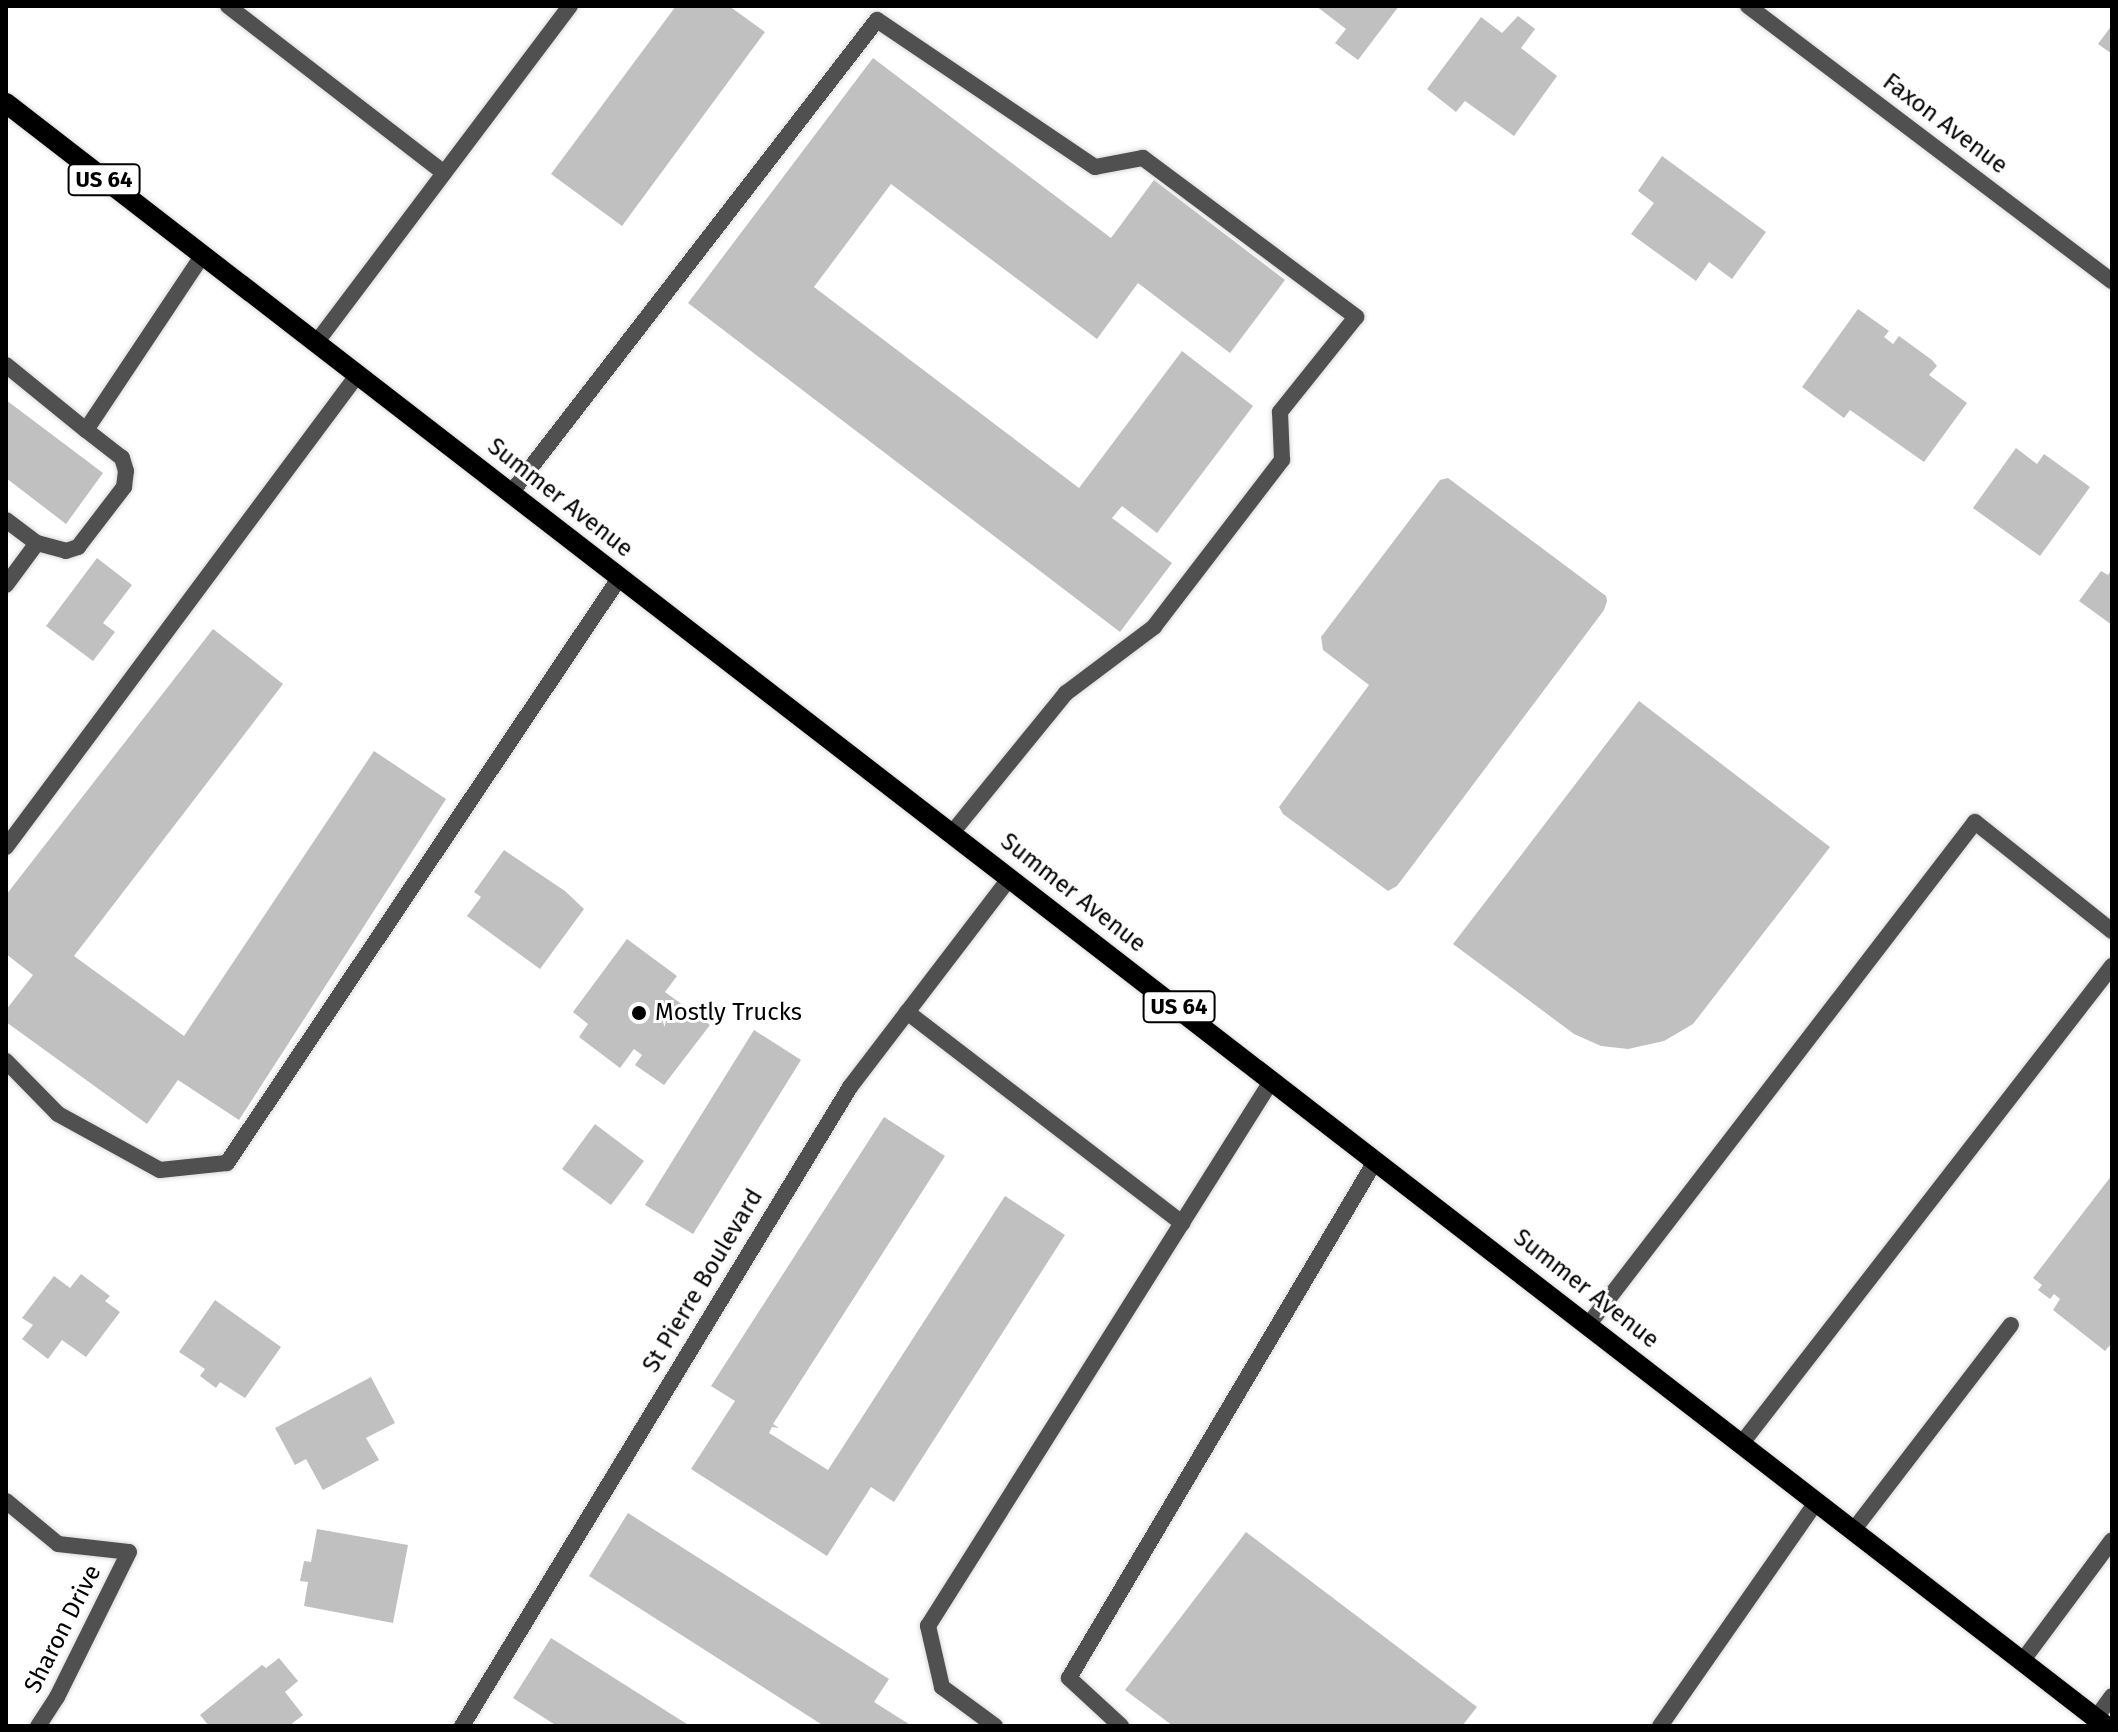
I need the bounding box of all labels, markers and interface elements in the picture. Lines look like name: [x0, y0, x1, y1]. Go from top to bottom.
street label: Faxon Avenue: [1877, 68, 2013, 180]
road number: US 64: [66, 162, 142, 198]
street label: Summer Avenue: [482, 432, 638, 564]
street label: Summer Avenue: [995, 827, 1151, 959]
road number: US 64: [1141, 989, 1217, 1025]
place label: Mostly Trucks: [655, 999, 802, 1027]
marker: Mostly Trucks: [630, 1004, 648, 1022]
street label: St Pierre Boulevard: [637, 1184, 769, 1378]
street label: Summer Avenue: [1508, 1223, 1664, 1355]
street label: Sharon Drive: [19, 1560, 107, 1698]

